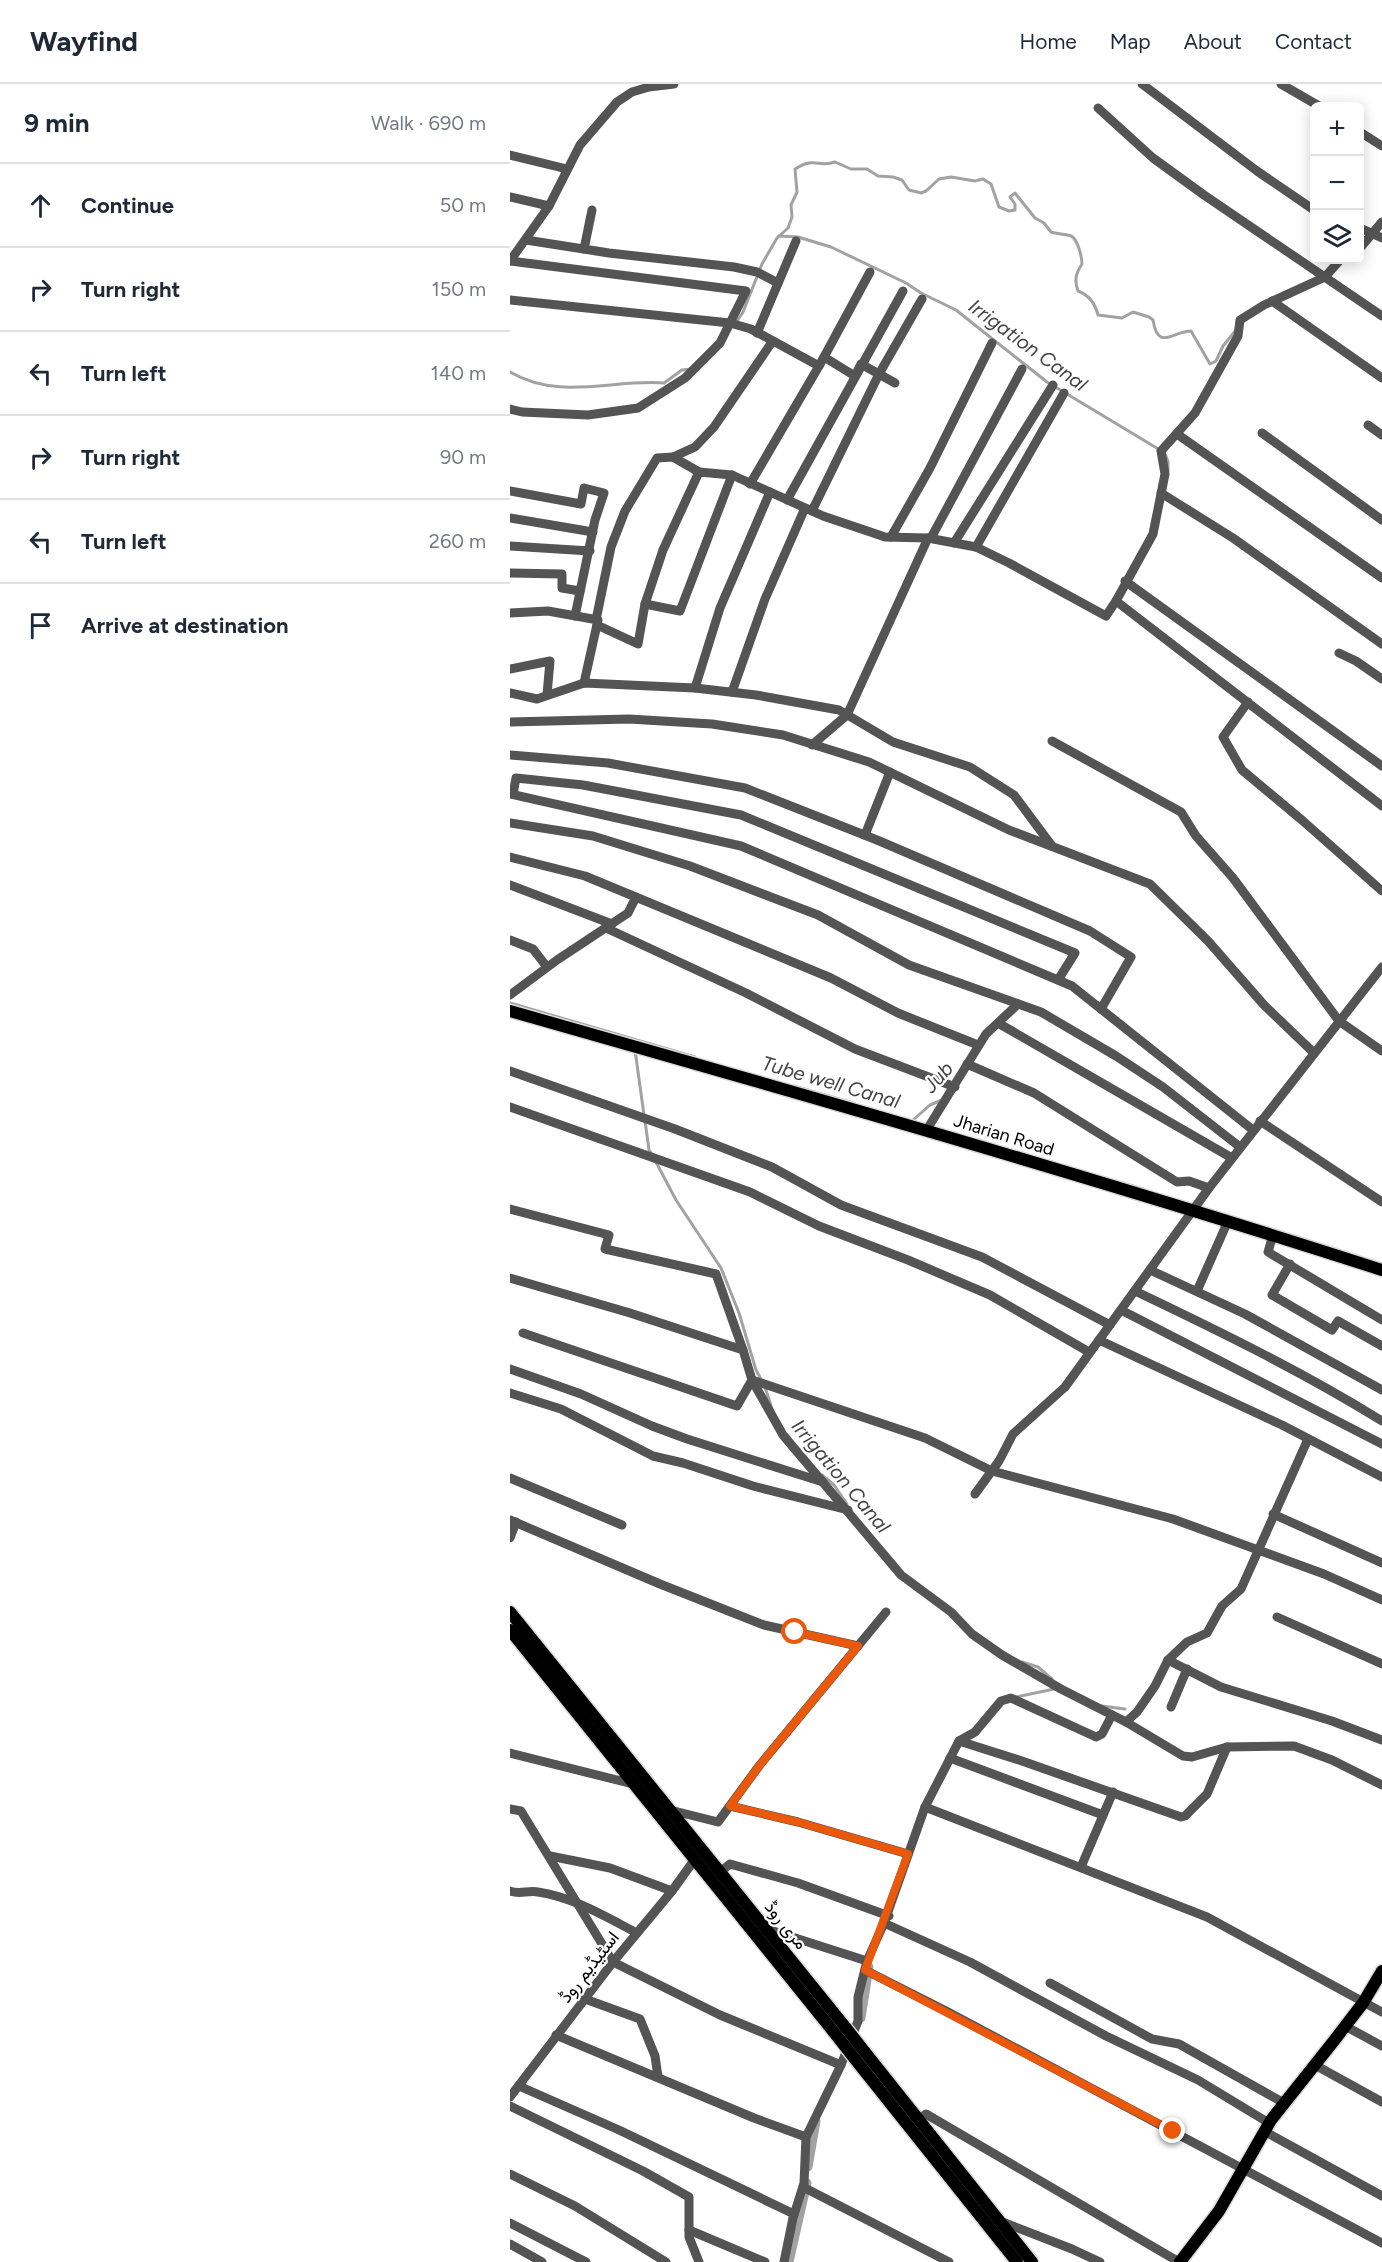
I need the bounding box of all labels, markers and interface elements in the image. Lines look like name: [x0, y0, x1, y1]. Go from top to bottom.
text: Wayfind: [30, 24, 138, 58]
text: Home: [1020, 29, 1077, 54]
text: Map: [1110, 29, 1151, 54]
text: About: [1184, 29, 1242, 54]
text: Contact: [1275, 29, 1352, 54]
map controls: [1310, 102, 1364, 264]
button: +: [1310, 102, 1364, 156]
text: 9 min: [24, 107, 90, 139]
text: Walk · 690 m: [371, 111, 486, 135]
button: −: [1310, 156, 1364, 210]
icon: ahead: [24, 189, 57, 222]
text: Continue: [81, 192, 174, 219]
text: 50 m: [440, 193, 486, 217]
button: layers: [1310, 210, 1364, 264]
icon: right: [24, 273, 57, 306]
text: Turn right: [81, 276, 180, 303]
text: 150 m: [431, 277, 486, 301]
water label: Irrigation Canal: [964, 294, 1092, 396]
icon: left: [24, 357, 57, 390]
text: Turn left: [81, 360, 167, 387]
text: 140 m: [431, 361, 486, 385]
icon: right: [24, 441, 57, 474]
text: Turn right: [81, 444, 180, 471]
text: 90 m: [440, 445, 486, 469]
icon: left: [24, 525, 57, 558]
text: Turn left: [81, 528, 167, 555]
text: 260 m: [429, 529, 486, 553]
icon: arrive: [24, 609, 57, 642]
text: Arrive at destination: [81, 612, 289, 639]
water label: Tube well Canal: [759, 1051, 903, 1113]
water label: Jub: [917, 1056, 958, 1098]
street label: Jharian Road: [951, 1109, 1057, 1161]
water label: Irrigation Canal: [787, 1414, 896, 1538]
route start: [781, 1618, 807, 1644]
street label: مری روڈ: [760, 1896, 812, 1954]
street label: اسٹیڈیم روڈ: [554, 1927, 624, 2008]
route end: [1159, 2117, 1185, 2143]

